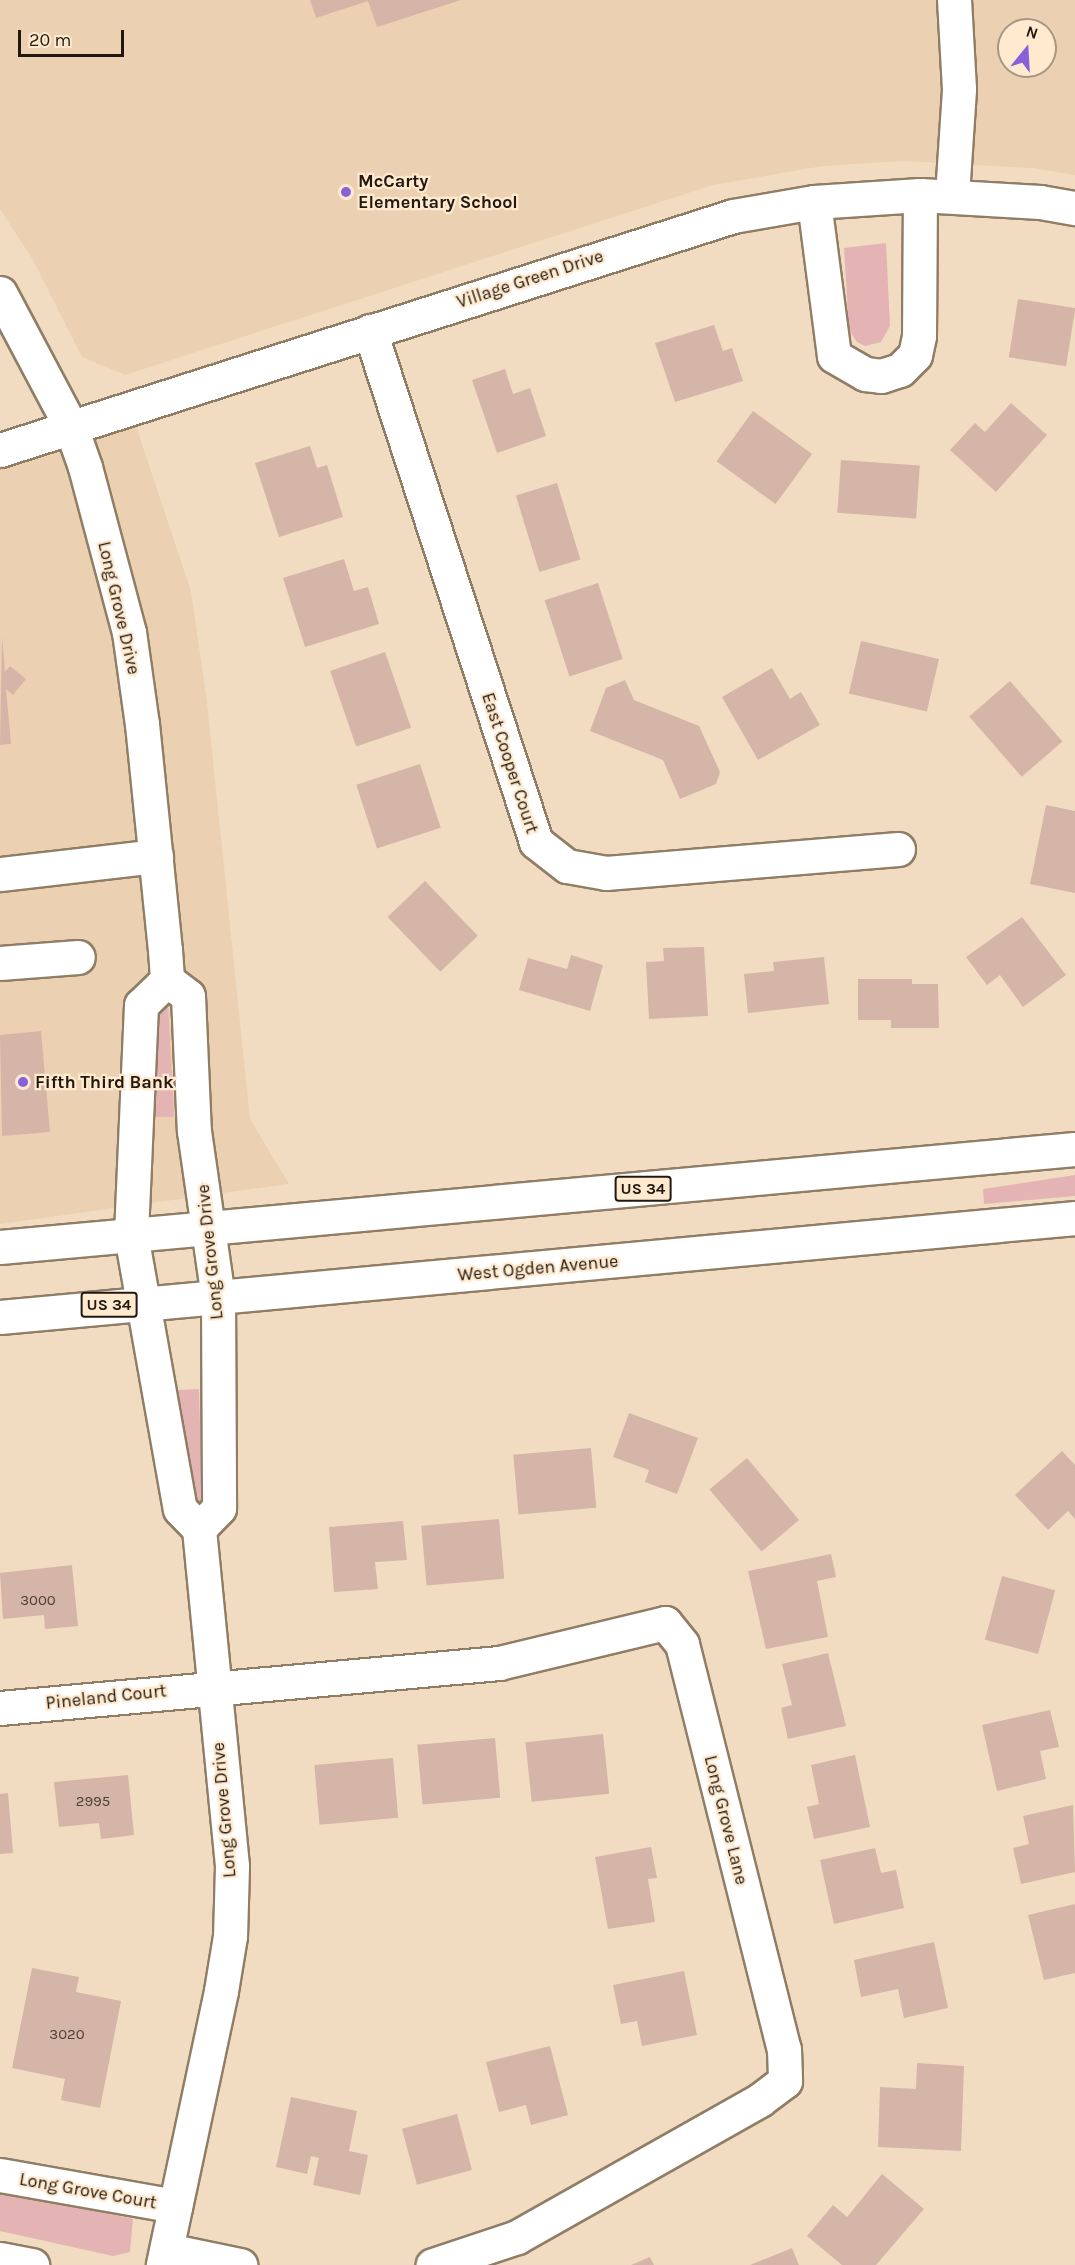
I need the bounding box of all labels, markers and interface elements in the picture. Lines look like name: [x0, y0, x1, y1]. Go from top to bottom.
scale bar: [21, 18, 128, 56]
north arrow: [997, 18, 1057, 78]
text: N: [1024, 21, 1040, 43]
text: 20 m: [29, 29, 71, 51]
place label: McCarty Elementary School: [358, 171, 518, 213]
marker: McCarty Elementary School: [339, 185, 353, 199]
street label: Village Green Drive: [454, 245, 606, 313]
street label: Long Grove Drive: [93, 539, 145, 677]
street label: East Cooper Court: [477, 690, 543, 836]
place label: Fifth Third Bank: [35, 1071, 174, 1093]
marker: Fifth Third Bank: [16, 1075, 30, 1089]
road number: US 34: [614, 1176, 672, 1202]
street label: Long Grove Drive: [192, 1183, 228, 1321]
street label: West Ogden Avenue: [457, 1250, 619, 1286]
road number: US 34: [80, 1292, 138, 1318]
house number: 3000: [20, 1592, 56, 1610]
street label: Pineland Court: [45, 1680, 167, 1714]
street label: Long Grove Drive: [207, 1741, 241, 1879]
street label: Long Grove Lane: [699, 1753, 753, 1887]
house number: 2995: [76, 1793, 110, 1811]
house number: 3020: [49, 2026, 85, 2044]
street label: Long Grove Court: [18, 2168, 158, 2214]

